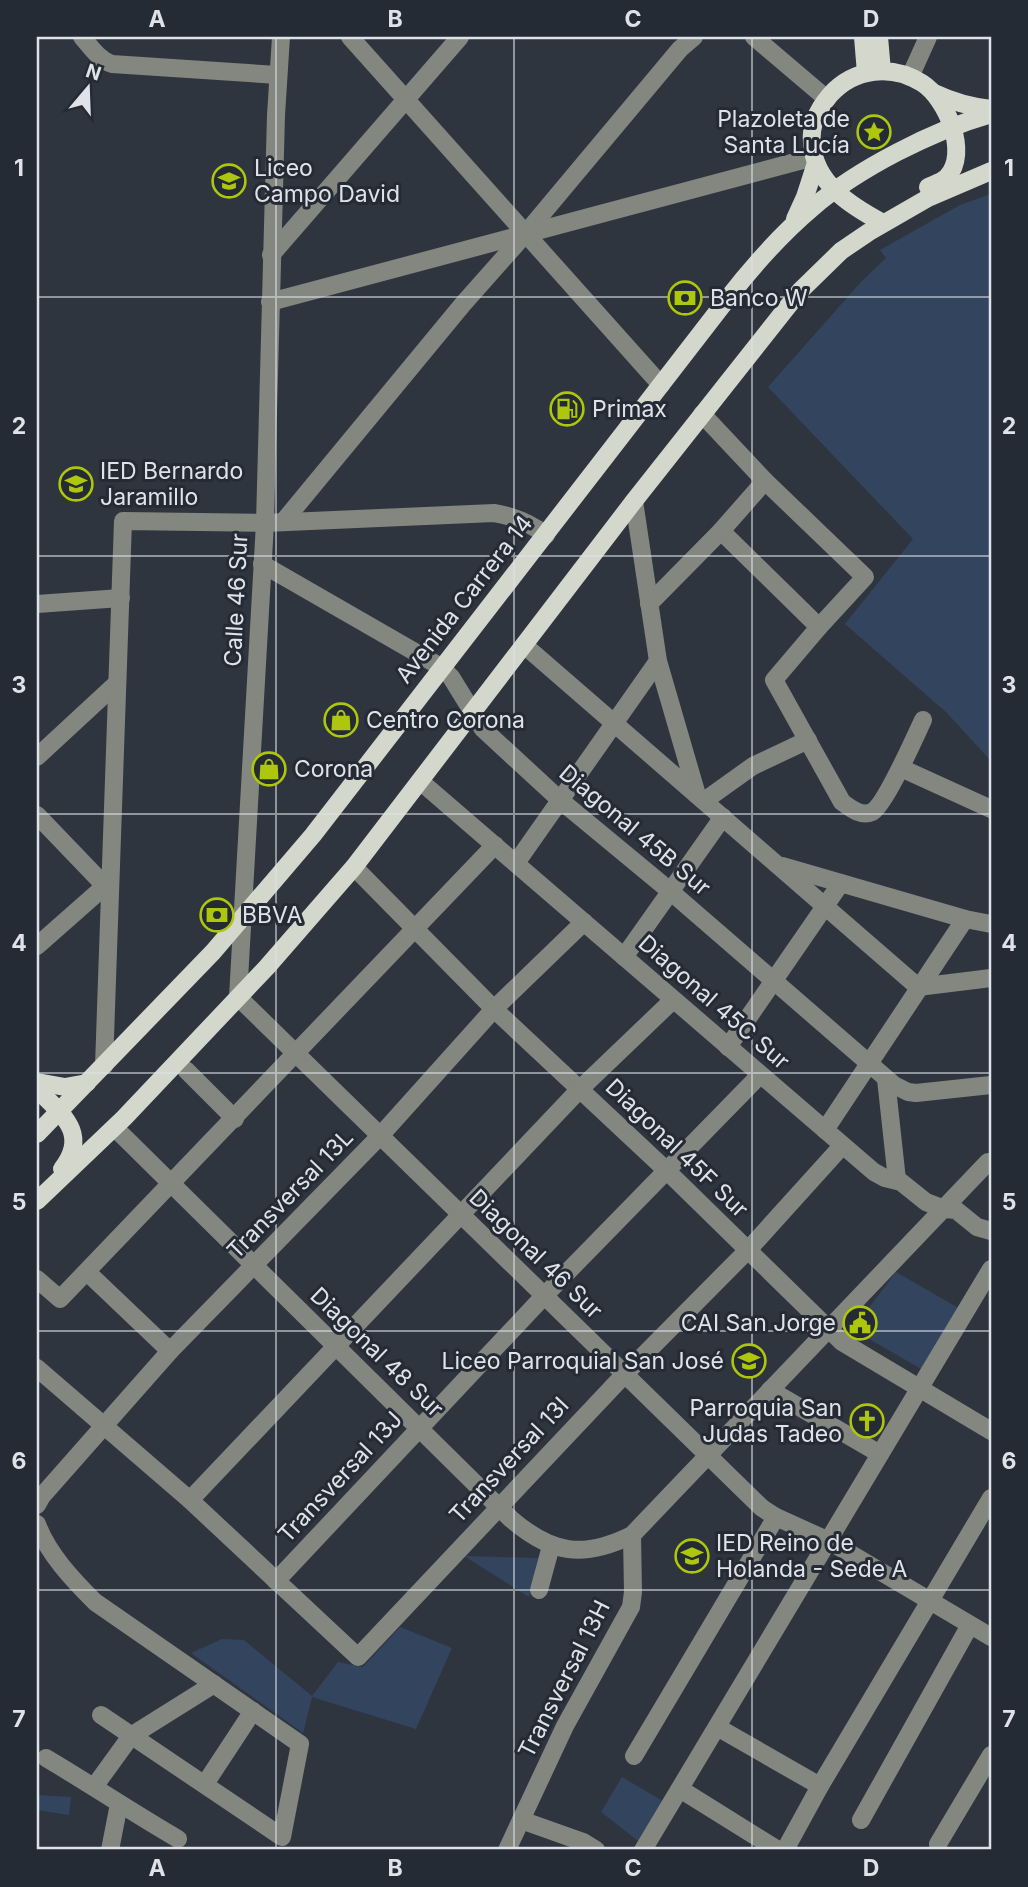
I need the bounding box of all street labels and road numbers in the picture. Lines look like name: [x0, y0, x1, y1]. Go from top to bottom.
street label: Avenida Carrera 14: [390, 509, 538, 689]
street label: Calle 46 Sur: [219, 532, 253, 667]
street label: Diagonal 45B Sur: [554, 759, 717, 902]
street label: Diagonal 45C Sur: [633, 929, 795, 1075]
street label: Diagonal 45F Sur: [600, 1073, 754, 1223]
street label: Transversal 13L: [221, 1123, 359, 1265]
street label: Diagonal 46 Sur: [464, 1183, 609, 1325]
street label: Diagonal 48 Sur: [305, 1281, 450, 1423]
street label: Transversal 13I: [443, 1391, 575, 1529]
street label: Transversal 13J: [272, 1406, 408, 1548]
street label: Transversal 13H: [512, 1596, 616, 1762]

